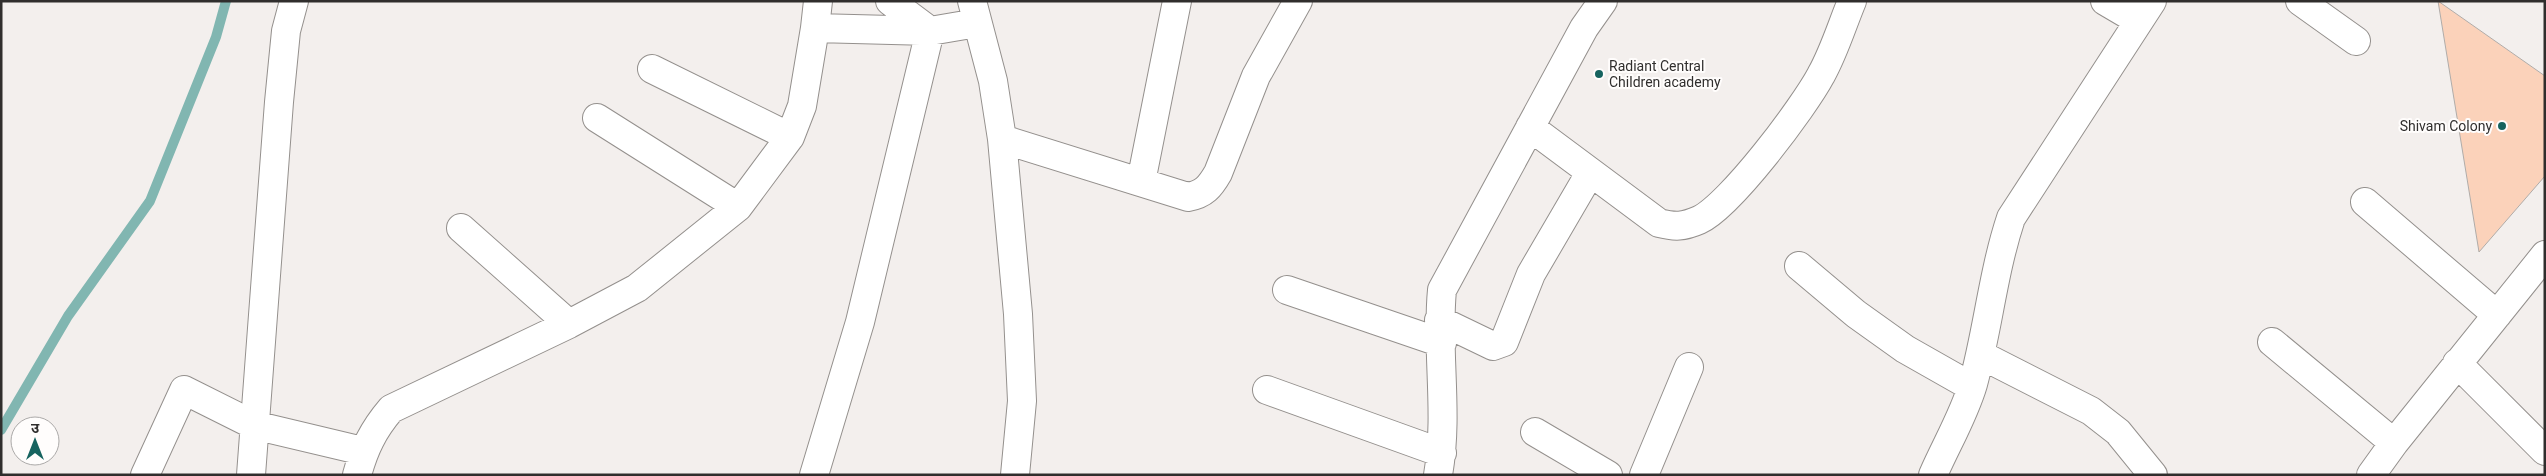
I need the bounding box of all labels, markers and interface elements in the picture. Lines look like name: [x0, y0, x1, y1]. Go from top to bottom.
place label: Radiant Central Children academy: [1609, 58, 1721, 90]
marker: Radiant Central Children academy: [1593, 68, 1605, 80]
place label: Shivam Colony: [2400, 118, 2492, 134]
marker: Shivam Colony: [2496, 120, 2508, 132]
north arrow: [10, 416, 60, 466]
text: उ: [31, 420, 40, 436]

